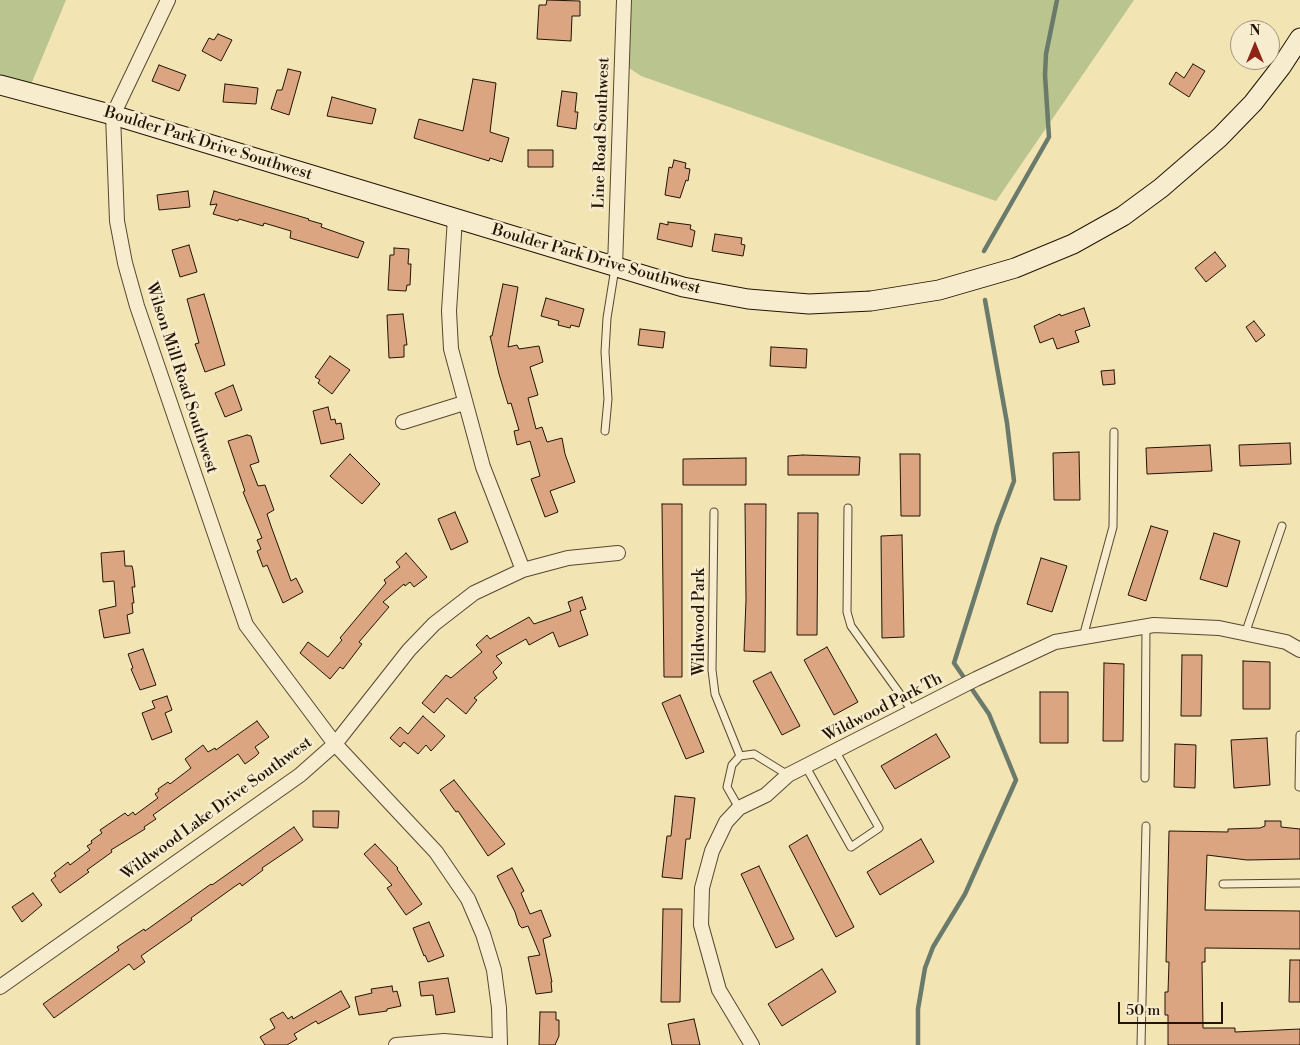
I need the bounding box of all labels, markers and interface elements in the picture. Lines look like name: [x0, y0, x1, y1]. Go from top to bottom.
north arrow: [1230, 20, 1280, 70]
text: N: [1249, 22, 1261, 40]
street label: Line Road Southwest: [590, 57, 614, 209]
street label: Boulder Park Drive Southwest: [102, 103, 314, 185]
street label: Boulder Park Drive Southwest: [489, 221, 703, 299]
street label: Wilson Mill Road Southwest: [141, 280, 221, 476]
street label: Wildwood Park: [690, 568, 710, 676]
street label: Wildwood Park Th: [820, 670, 946, 746]
street label: Wildwood Lake Drive Southwest: [118, 733, 316, 885]
scale bar: [1120, 992, 1225, 1024]
text: 50 m: [1126, 1001, 1160, 1020]

